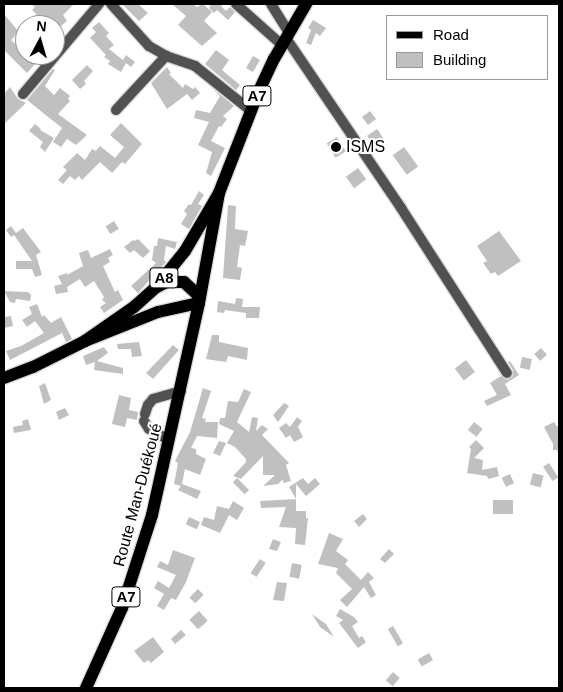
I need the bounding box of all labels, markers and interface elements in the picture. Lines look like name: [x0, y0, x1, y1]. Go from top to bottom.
north arrow: [15, 15, 65, 65]
legend: [386, 15, 548, 80]
text: N: [36, 18, 47, 35]
text: Road: [433, 26, 469, 43]
text: Building: [433, 51, 486, 68]
road number: A7: [242, 84, 272, 108]
place label: ISMS: [346, 137, 385, 157]
marker: ISMS: [330, 141, 342, 153]
road number: A8: [149, 266, 179, 290]
street label: Route Man-Duékoué: [110, 421, 166, 569]
road number: A7: [111, 584, 141, 610]

